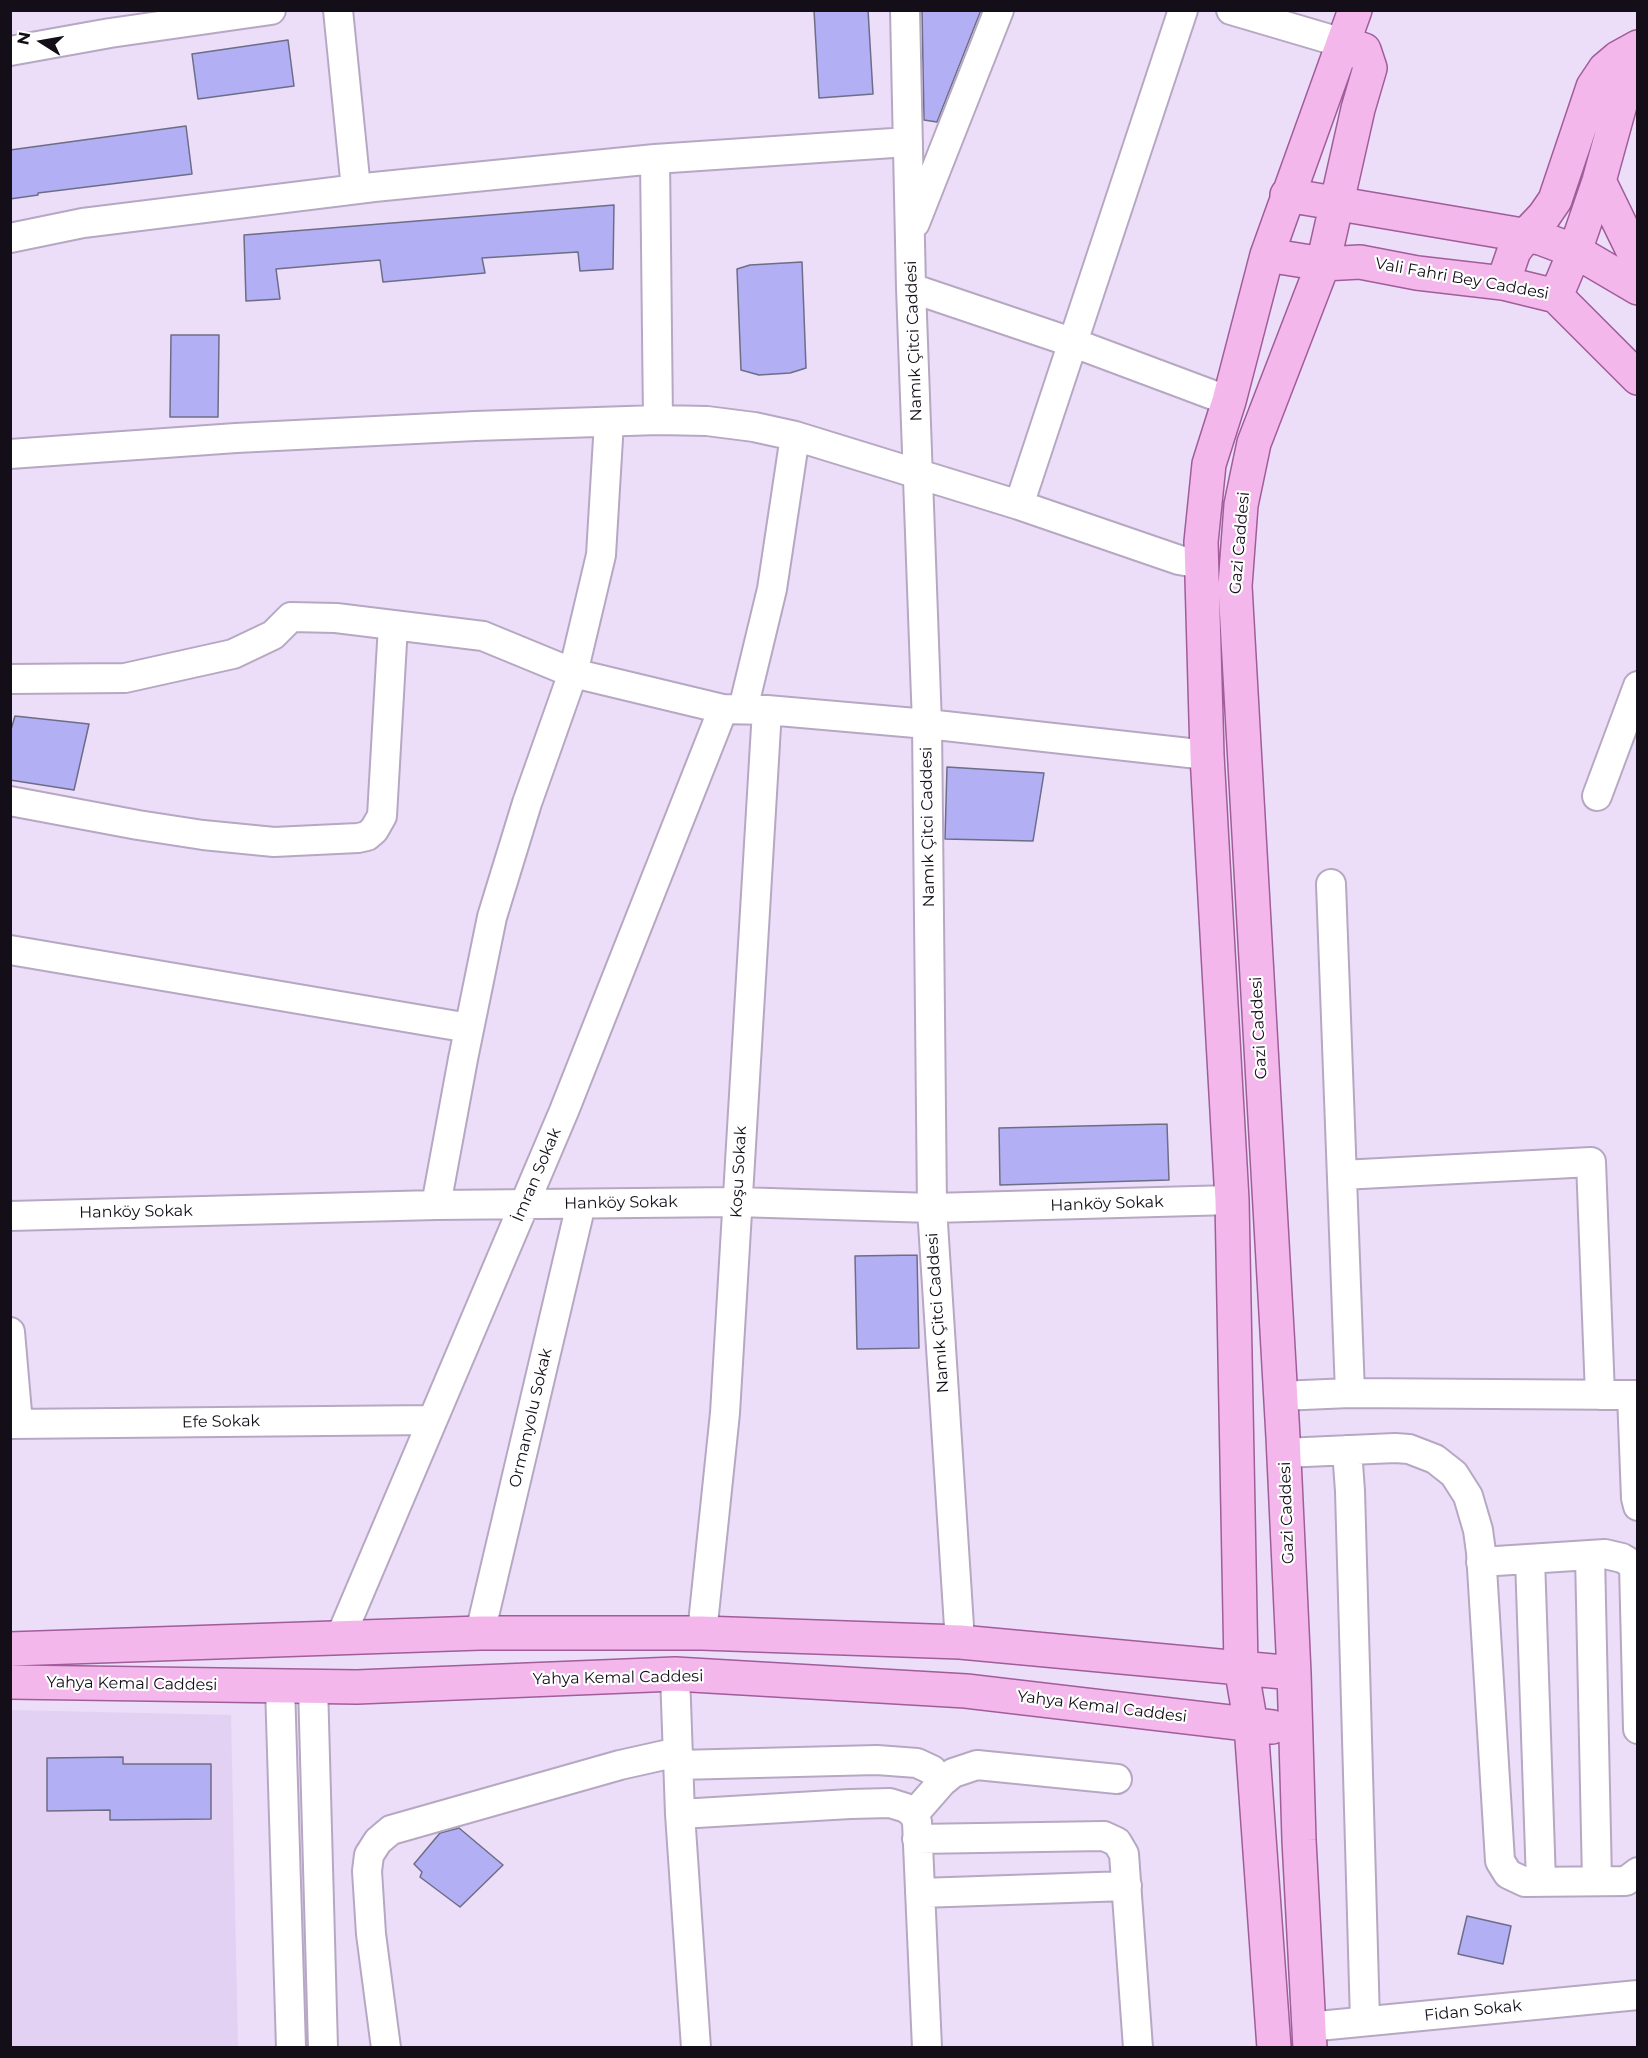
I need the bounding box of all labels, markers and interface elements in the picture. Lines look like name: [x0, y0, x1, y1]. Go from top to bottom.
north arrow: [12, 12, 72, 72]
text: N: [13, 30, 34, 47]
street label: Vali Fahri Bey Caddesi: [1374, 254, 1550, 304]
street label: Namık Çitci Caddesi: [902, 260, 926, 422]
street label: Gazi Caddesi: [1226, 491, 1254, 595]
street label: Namık Çitci Caddesi: [917, 746, 939, 908]
street label: Gazi Caddesi: [1247, 976, 1271, 1080]
street label: İmran Sokak: [509, 1125, 565, 1225]
street label: Koşu Sokak: [727, 1126, 751, 1218]
street label: Hanköy Sokak: [564, 1192, 678, 1214]
street label: Hanköy Sokak: [1050, 1192, 1164, 1216]
street label: Hanköy Sokak: [79, 1201, 193, 1223]
street label: Namık Çitci Caddesi: [923, 1232, 953, 1394]
street label: Ormanyolu Sokak: [506, 1346, 556, 1490]
street label: Efe Sokak: [182, 1412, 260, 1432]
street label: Gazi Caddesi: [1276, 1461, 1298, 1565]
street label: Yahya Kemal Caddesi: [532, 1667, 704, 1689]
street label: Yahya Kemal Caddesi: [46, 1673, 218, 1695]
street label: Yahya Kemal Caddesi: [1016, 1687, 1188, 1727]
street label: Fidan Sokak: [1423, 1996, 1523, 2026]

